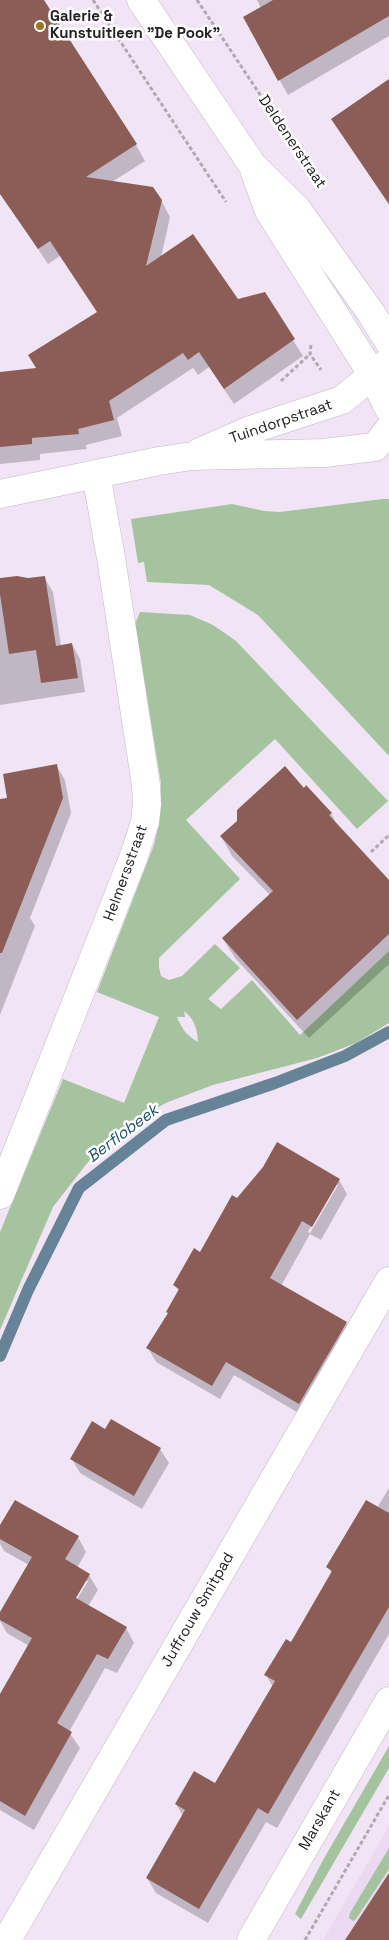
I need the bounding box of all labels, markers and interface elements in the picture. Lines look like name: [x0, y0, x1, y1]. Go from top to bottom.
place label: Galerie & Kunstuitleen "De Pook": [50, 8, 220, 43]
marker: Galerie & Kunstuitleen "De Pook": [34, 20, 46, 32]
street label: Deldenerstraat: [254, 92, 330, 192]
street label: Tuindorpstraat: [227, 396, 335, 448]
street label: Helmersstraat: [100, 822, 152, 924]
water label: Berflobeek: [84, 1101, 162, 1167]
street label: Juffrouw Smitpad: [158, 1550, 238, 1670]
street label: Marskant: [295, 1786, 345, 1854]

